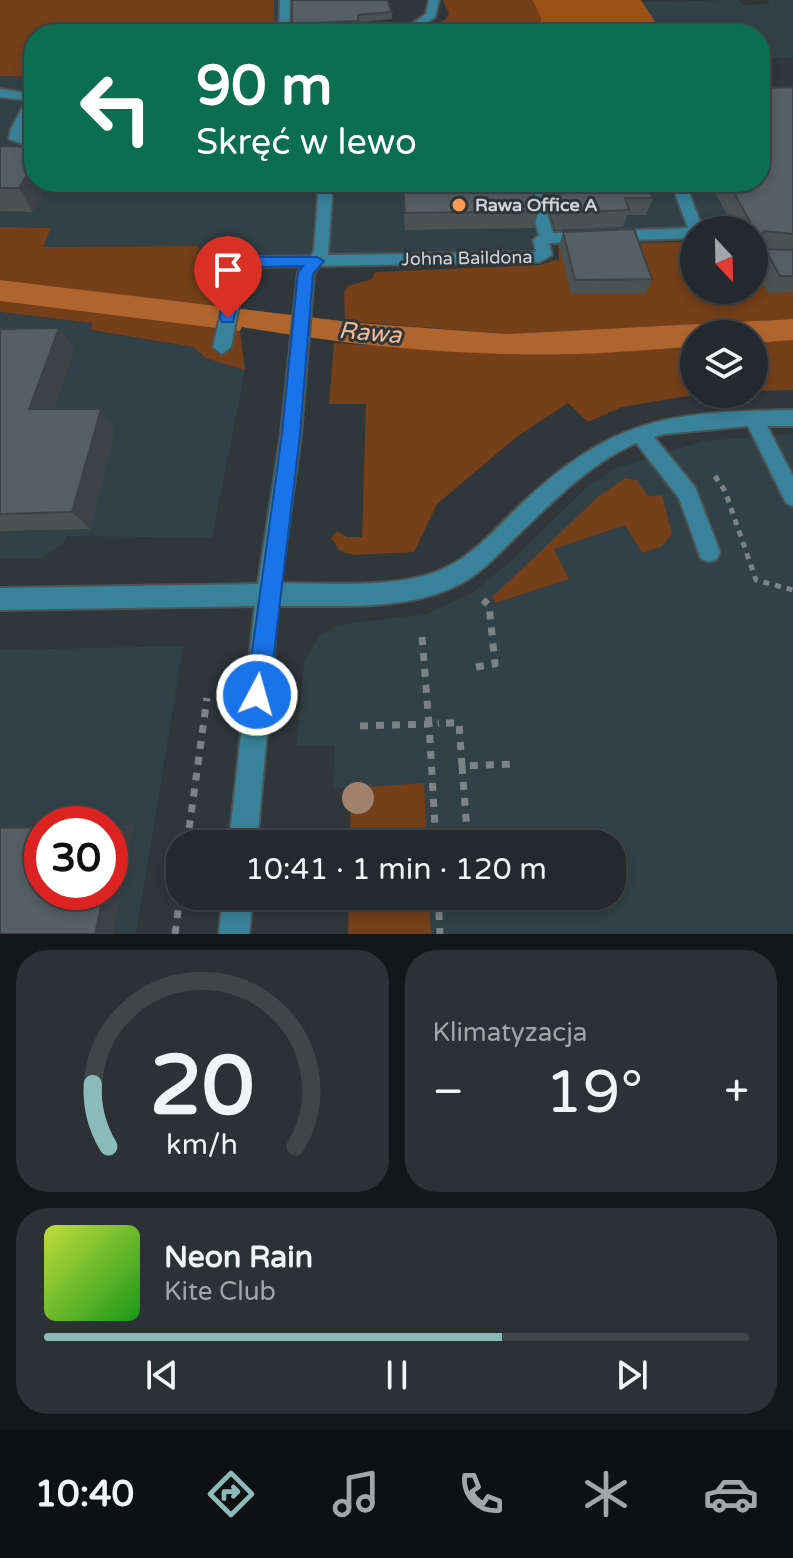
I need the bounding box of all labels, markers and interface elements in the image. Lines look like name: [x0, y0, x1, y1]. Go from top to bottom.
text: 90 m: [196, 53, 332, 120]
icon: left: [64, 56, 168, 160]
text: Skręć w lewo: [196, 121, 417, 164]
place label: Rawa Office A: [475, 194, 598, 216]
marker: Rawa Office A: [450, 196, 468, 214]
north arrow: [680, 216, 768, 304]
map controls: [680, 216, 768, 408]
pin: [194, 236, 262, 318]
street label: Johna Baildona: [401, 246, 533, 270]
icon: arrive: [206, 248, 250, 292]
water label: Rawa: [337, 316, 403, 350]
button: layers: [680, 320, 768, 408]
position arrow: [215, 653, 299, 737]
speed limit sign: 30: [24, 806, 128, 910]
text: 10:41 · 1 min · 120 m: [245, 851, 547, 888]
text: Klimatyzacja: [433, 1017, 587, 1048]
text: 20: [150, 1037, 254, 1137]
text: 19°: [545, 1057, 643, 1129]
text: −: [433, 1066, 464, 1119]
text: +: [724, 1066, 749, 1119]
text: km/h: [166, 1128, 238, 1162]
text: Neon Rain: [164, 1239, 313, 1276]
text: Kite Club: [164, 1276, 276, 1307]
icon: previous: [140, 1353, 184, 1397]
icon: pause: [375, 1353, 419, 1397]
icon: next: [610, 1353, 654, 1397]
icon: directions: [203, 1466, 259, 1522]
icon: music: [328, 1466, 384, 1522]
icon: phone: [453, 1466, 509, 1522]
icon: climate: [578, 1466, 634, 1522]
icon: car: [703, 1466, 759, 1522]
text: 10:40: [34, 1473, 134, 1516]

